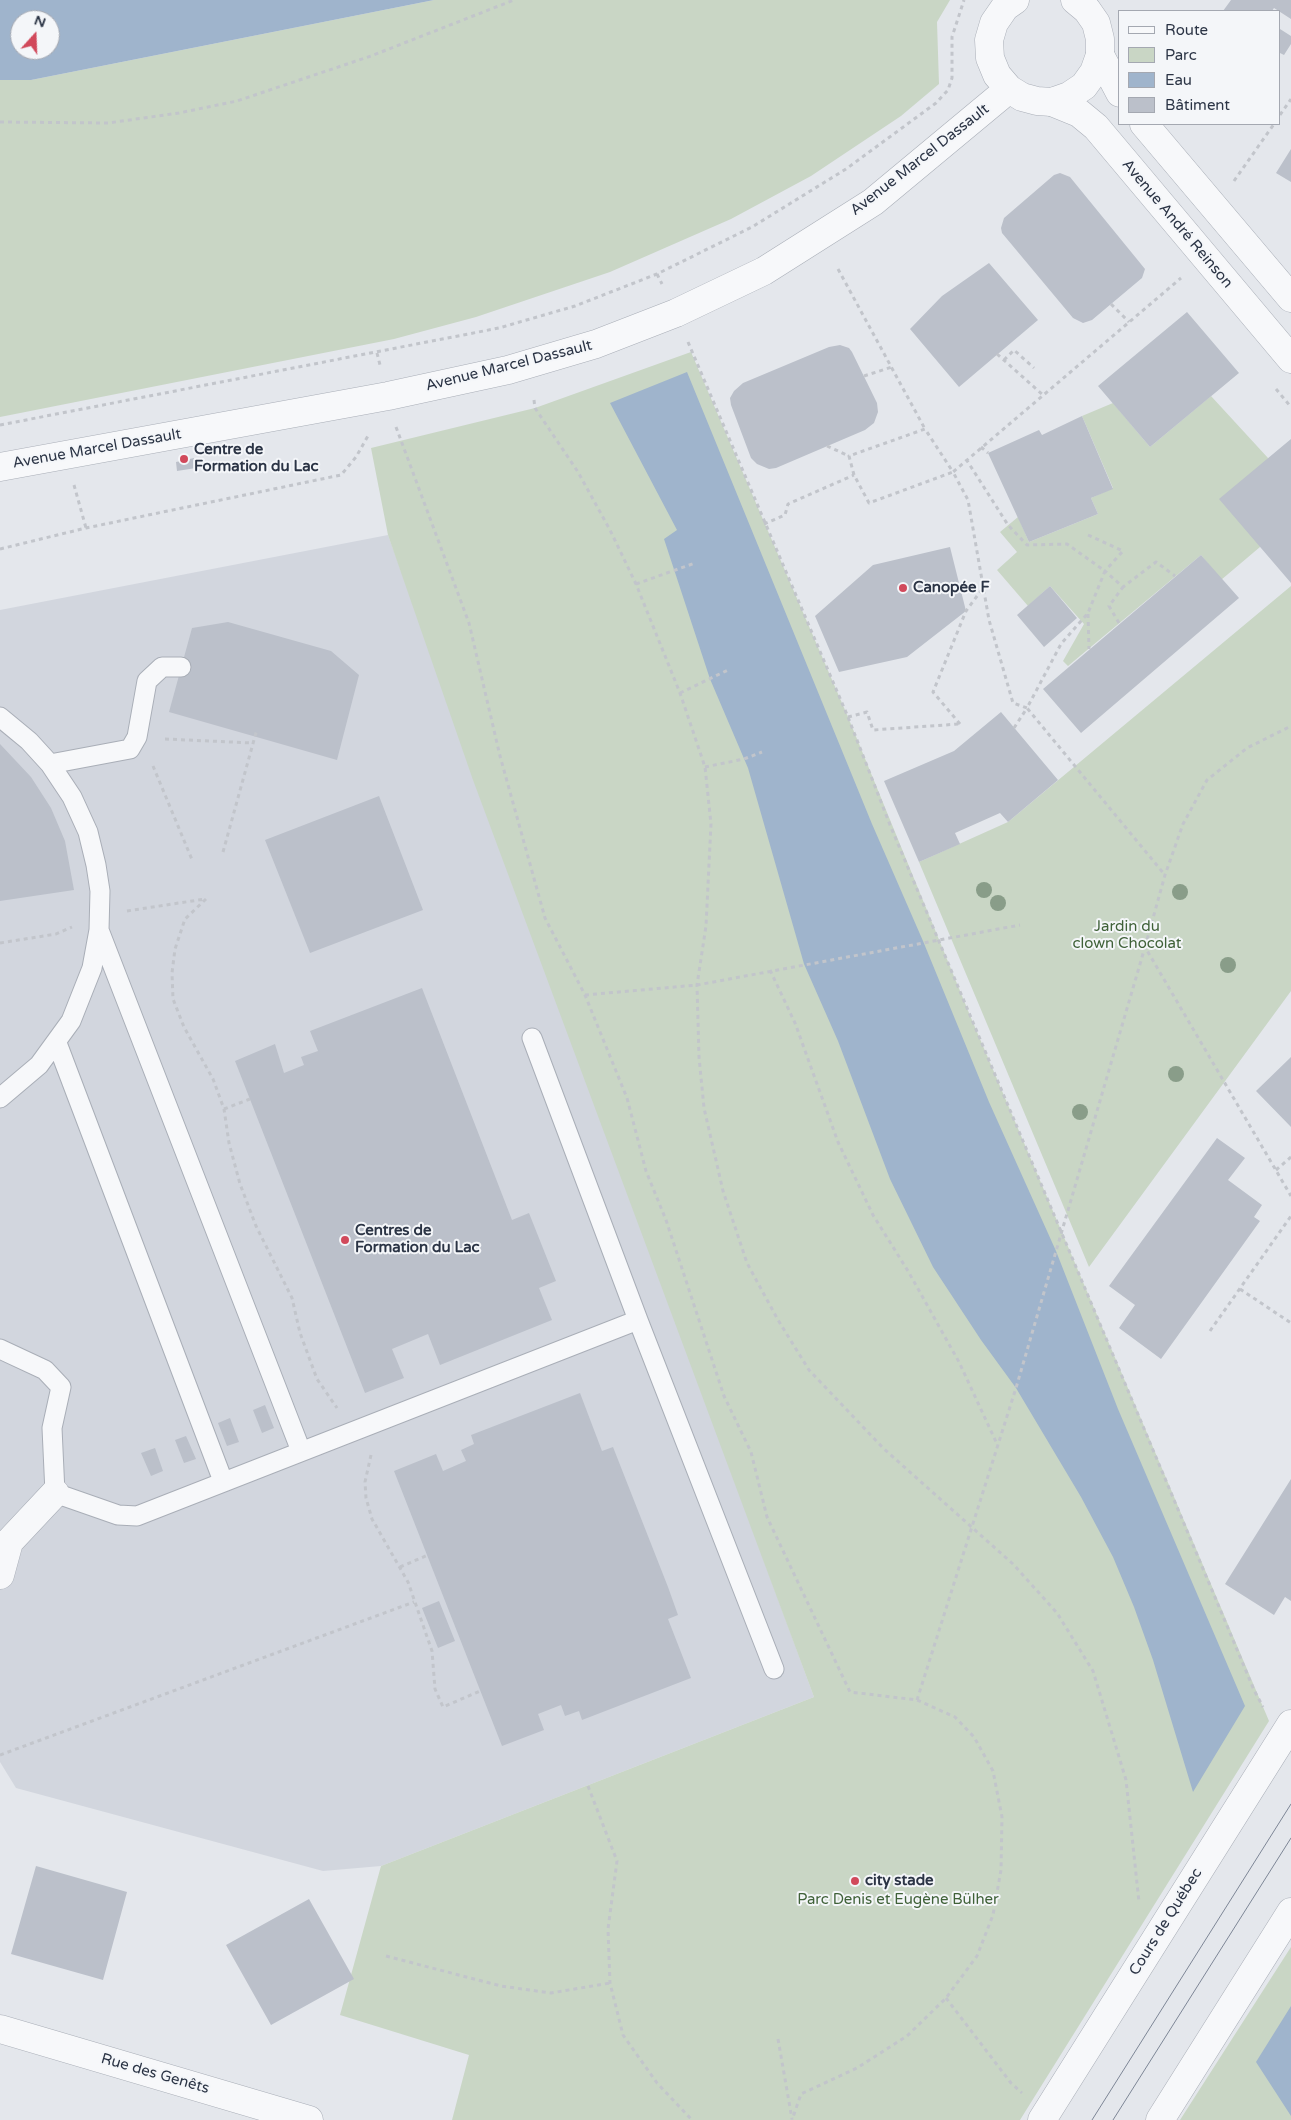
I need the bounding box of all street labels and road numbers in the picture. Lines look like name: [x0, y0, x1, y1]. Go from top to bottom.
street label: Avenue Marcel Dassault: [847, 100, 993, 220]
street label: Avenue André Reinson: [1118, 156, 1236, 292]
street label: Avenue Marcel Dassault: [424, 337, 594, 395]
street label: Avenue Marcel Dassault: [11, 425, 183, 473]
street label: Cours de Québec: [1126, 1865, 1206, 1979]
street label: Rue des Genêts: [99, 2050, 211, 2098]

